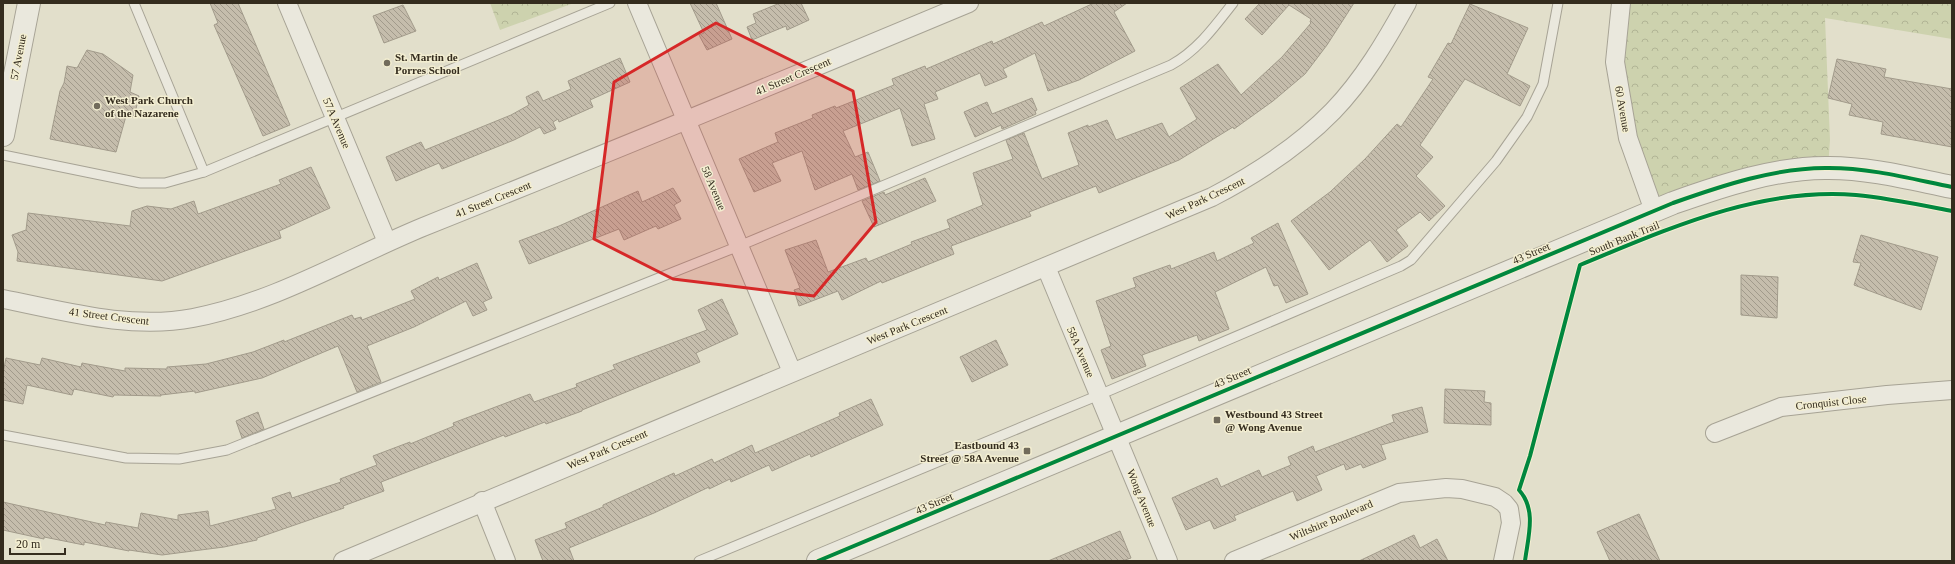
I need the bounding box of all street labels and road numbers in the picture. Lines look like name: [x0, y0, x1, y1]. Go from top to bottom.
street label: 57 Avenue: [8, 33, 28, 81]
street label: 41 Street Crescent: [754, 55, 832, 97]
street label: 60 Avenue: [1613, 85, 1633, 133]
street label: 57A Avenue: [321, 96, 353, 150]
street label: 58 Avenue: [699, 164, 729, 212]
street label: West Park Crescent: [1164, 174, 1246, 222]
street label: 41 Street Crescent: [453, 178, 533, 220]
street label: South Bank Trail: [1587, 218, 1661, 258]
street label: 43 Street: [1511, 240, 1551, 266]
street label: West Park Crescent: [865, 303, 949, 347]
street label: 41 Street Crescent: [68, 305, 150, 327]
street label: 58A Avenue: [1065, 325, 1097, 379]
street label: 43 Street: [1212, 364, 1252, 390]
street label: Cronquist Close: [1795, 392, 1867, 412]
street label: West Park Crescent: [565, 427, 649, 471]
street label: Wong Avenue: [1125, 467, 1159, 529]
street label: 43 Street: [914, 490, 954, 516]
street label: Wiltshire Boulevard: [1288, 497, 1375, 543]

